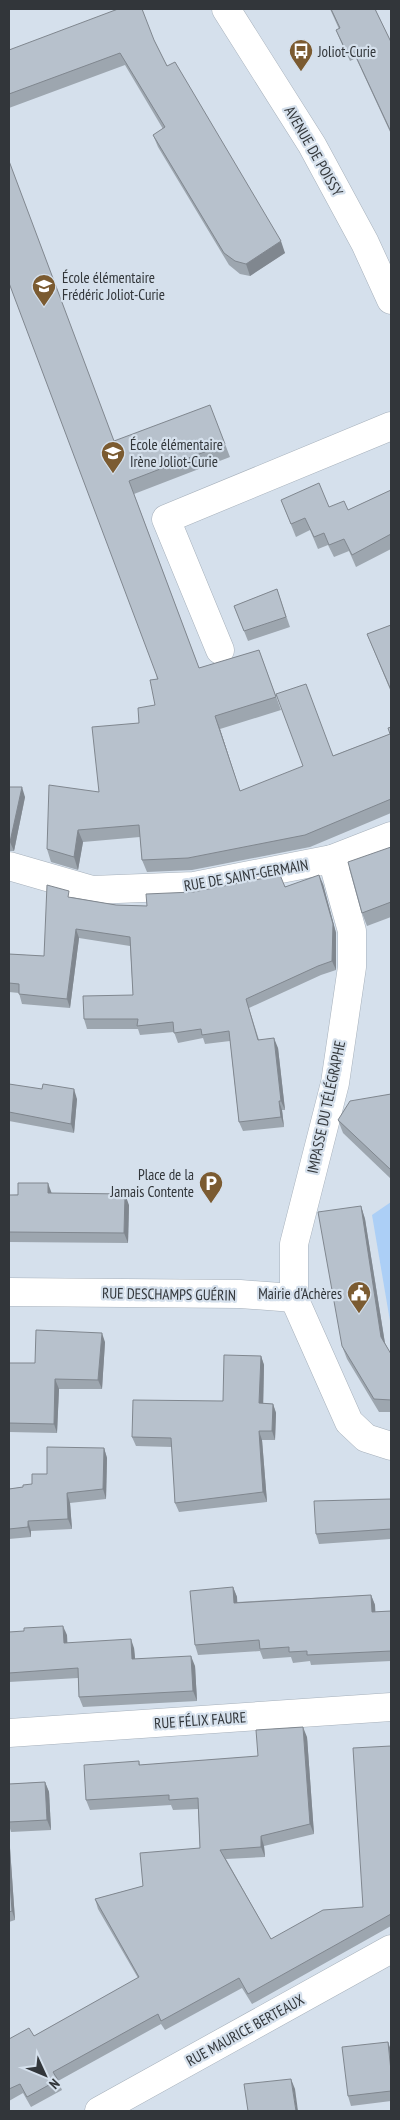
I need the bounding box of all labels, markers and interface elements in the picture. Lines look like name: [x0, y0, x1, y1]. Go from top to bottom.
bus stop icon: Joliot-Curie: [288, 38, 314, 72]
place label: Joliot-Curie: [317, 42, 376, 61]
street label: AVENUE DE POISSY: [281, 103, 348, 200]
place label: École élémentaire Frédéric Joliot-Curie: [62, 268, 165, 304]
school or university icon: École élémentaire Frédéric Joliot-Curie: [31, 273, 57, 307]
place label: École élémentaire Irène Joliot-Curie: [130, 435, 223, 471]
school or university icon: École élémentaire Irène Joliot-Curie: [100, 440, 126, 474]
street label: RUE DE SAINT-GERMAIN: [182, 855, 310, 895]
street label: IMPASSE DU TÉLÉGRAPHE: [303, 1039, 349, 1175]
place label: Place de la Jamais Contente: [110, 1165, 194, 1201]
parking icon: Place de la Jamais Contente: [198, 1170, 224, 1204]
public building icon: Mairie d'Achères: [346, 1280, 372, 1314]
street label: RUE DESCHAMPS GUÉRIN: [102, 1283, 236, 1305]
place label: Mairie d'Achères: [258, 1284, 342, 1303]
street label: RUE FÉLIX FAURE: [153, 1707, 247, 1733]
street label: RUE MAURICE BERTEAUX: [183, 1989, 308, 2070]
north arrow: [20, 2050, 70, 2100]
text: N: [45, 2075, 63, 2093]

